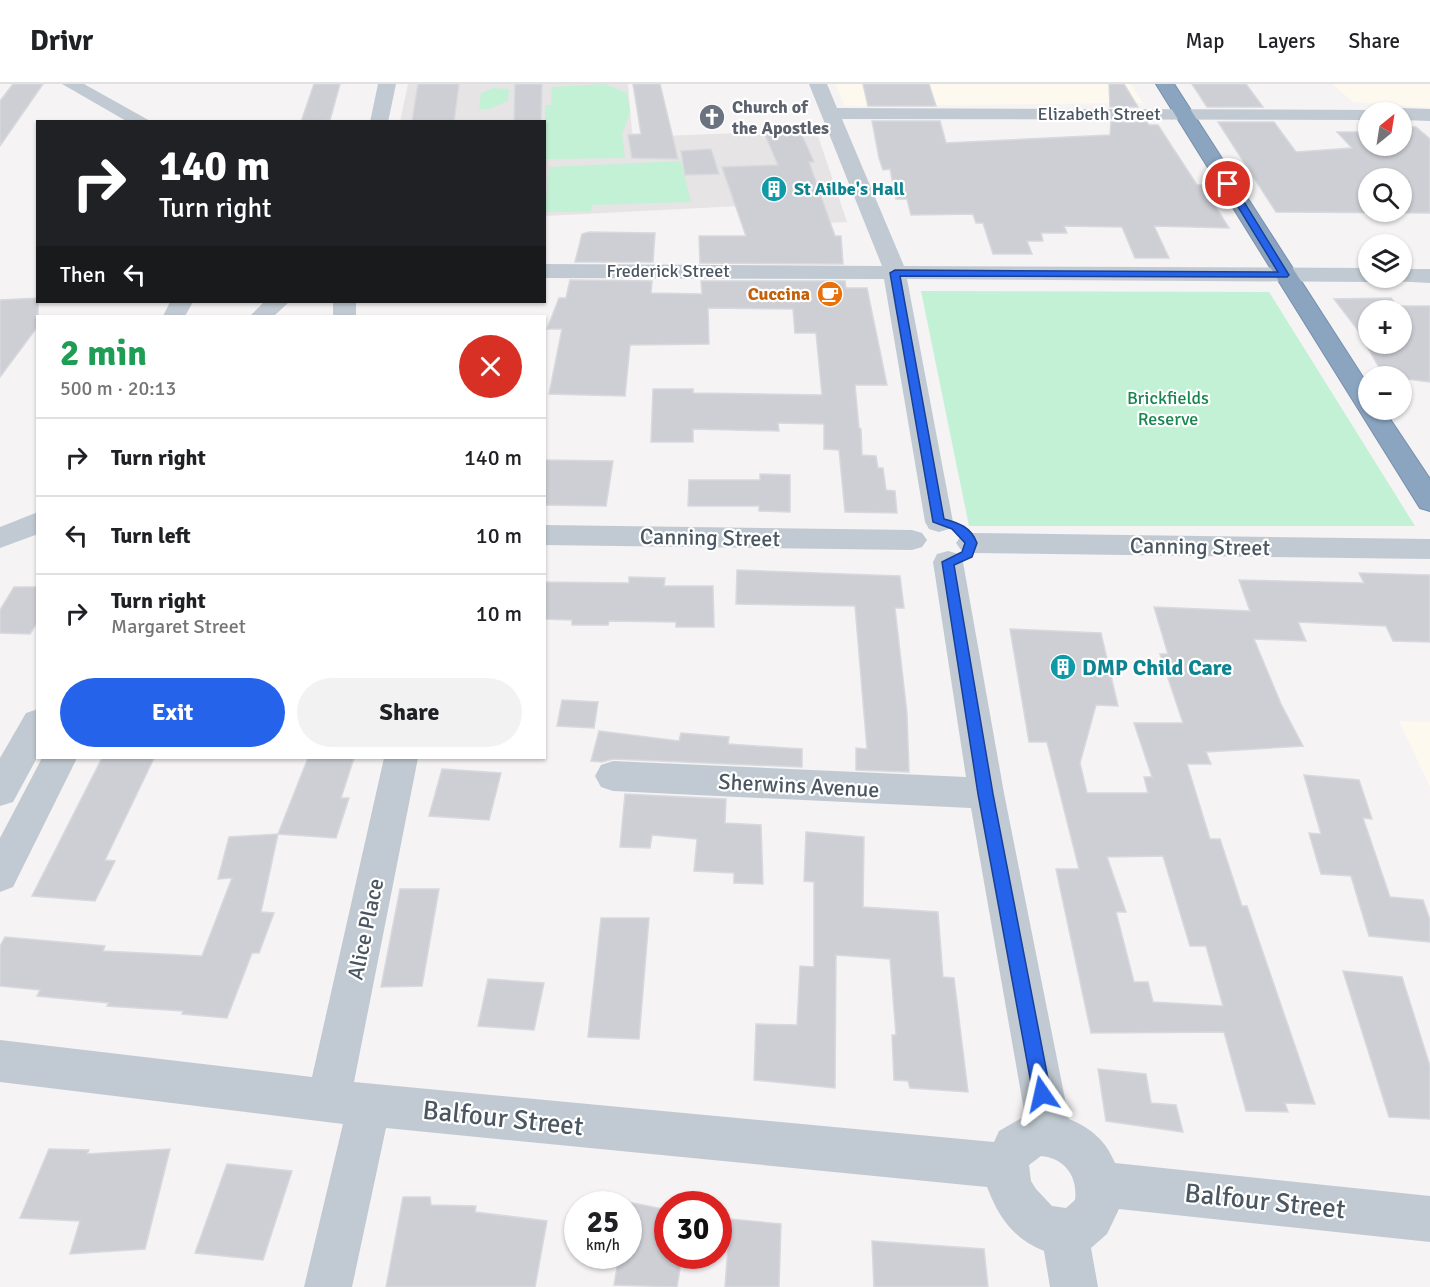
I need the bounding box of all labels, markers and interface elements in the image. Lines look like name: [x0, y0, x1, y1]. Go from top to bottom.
text: Drivr: [30, 24, 93, 58]
text: Map: [1186, 28, 1224, 54]
text: Layers: [1257, 28, 1315, 54]
text: Share: [1348, 28, 1400, 54]
place label: Church of the Apostles: [731, 96, 829, 139]
church icon: Church of the Apostles: [697, 102, 727, 132]
north arrow: [1358, 102, 1412, 156]
map controls: [1358, 102, 1412, 420]
street label: Elizabeth Street: [1038, 103, 1160, 125]
text: 140 m: [159, 141, 270, 192]
icon: right: [60, 144, 138, 222]
pin: [1202, 158, 1253, 209]
icon: arrive: [1211, 167, 1244, 200]
button: search: [1358, 168, 1412, 222]
building icon: St Ailbe's Hall: [759, 174, 789, 204]
place label: St Ailbe's Hall: [794, 178, 905, 200]
text: Turn right: [159, 192, 272, 225]
button: layers: [1358, 234, 1412, 288]
icon: left: [118, 258, 151, 291]
street label: Frederick Street: [606, 260, 730, 282]
text: Then: [60, 261, 106, 288]
cafe icon: Cuccina: [815, 279, 845, 309]
place label: Cuccina: [748, 283, 810, 305]
button: +: [1358, 300, 1412, 354]
text: 2 min: [60, 331, 147, 376]
button: close: [459, 335, 522, 398]
button: −: [1358, 366, 1412, 420]
text: 500 m · 20:13: [60, 376, 176, 401]
park label: Brickfields Reserve: [1127, 387, 1209, 430]
icon: right: [60, 441, 93, 474]
text: Turn right: [111, 444, 206, 471]
text: 140 m: [464, 444, 522, 471]
icon: left: [60, 519, 93, 552]
text: Turn left: [111, 522, 191, 549]
text: 10 m: [476, 522, 522, 549]
street label: Canning Street: [640, 523, 781, 552]
street label: Canning Street: [1130, 532, 1271, 561]
text: Turn right: [111, 587, 206, 614]
icon: right: [60, 597, 93, 630]
text: 10 m: [476, 600, 522, 627]
text: Margaret Street: [111, 614, 246, 639]
building icon: DMP Child Care: [1048, 652, 1078, 682]
place label: DMP Child Care: [1082, 654, 1232, 681]
button: Exit: [60, 678, 285, 747]
button: Share: [297, 678, 522, 747]
street label: Sherwins Avenue: [718, 768, 880, 803]
street label: Alice Place: [342, 876, 389, 982]
position arrow: [1010, 1062, 1074, 1126]
street label: Balfour Street: [421, 1094, 585, 1143]
street label: Balfour Street: [1183, 1177, 1347, 1226]
speed limit sign: 30: [654, 1191, 732, 1269]
text: 25: [587, 1204, 619, 1241]
text: km/h: [586, 1236, 620, 1254]

